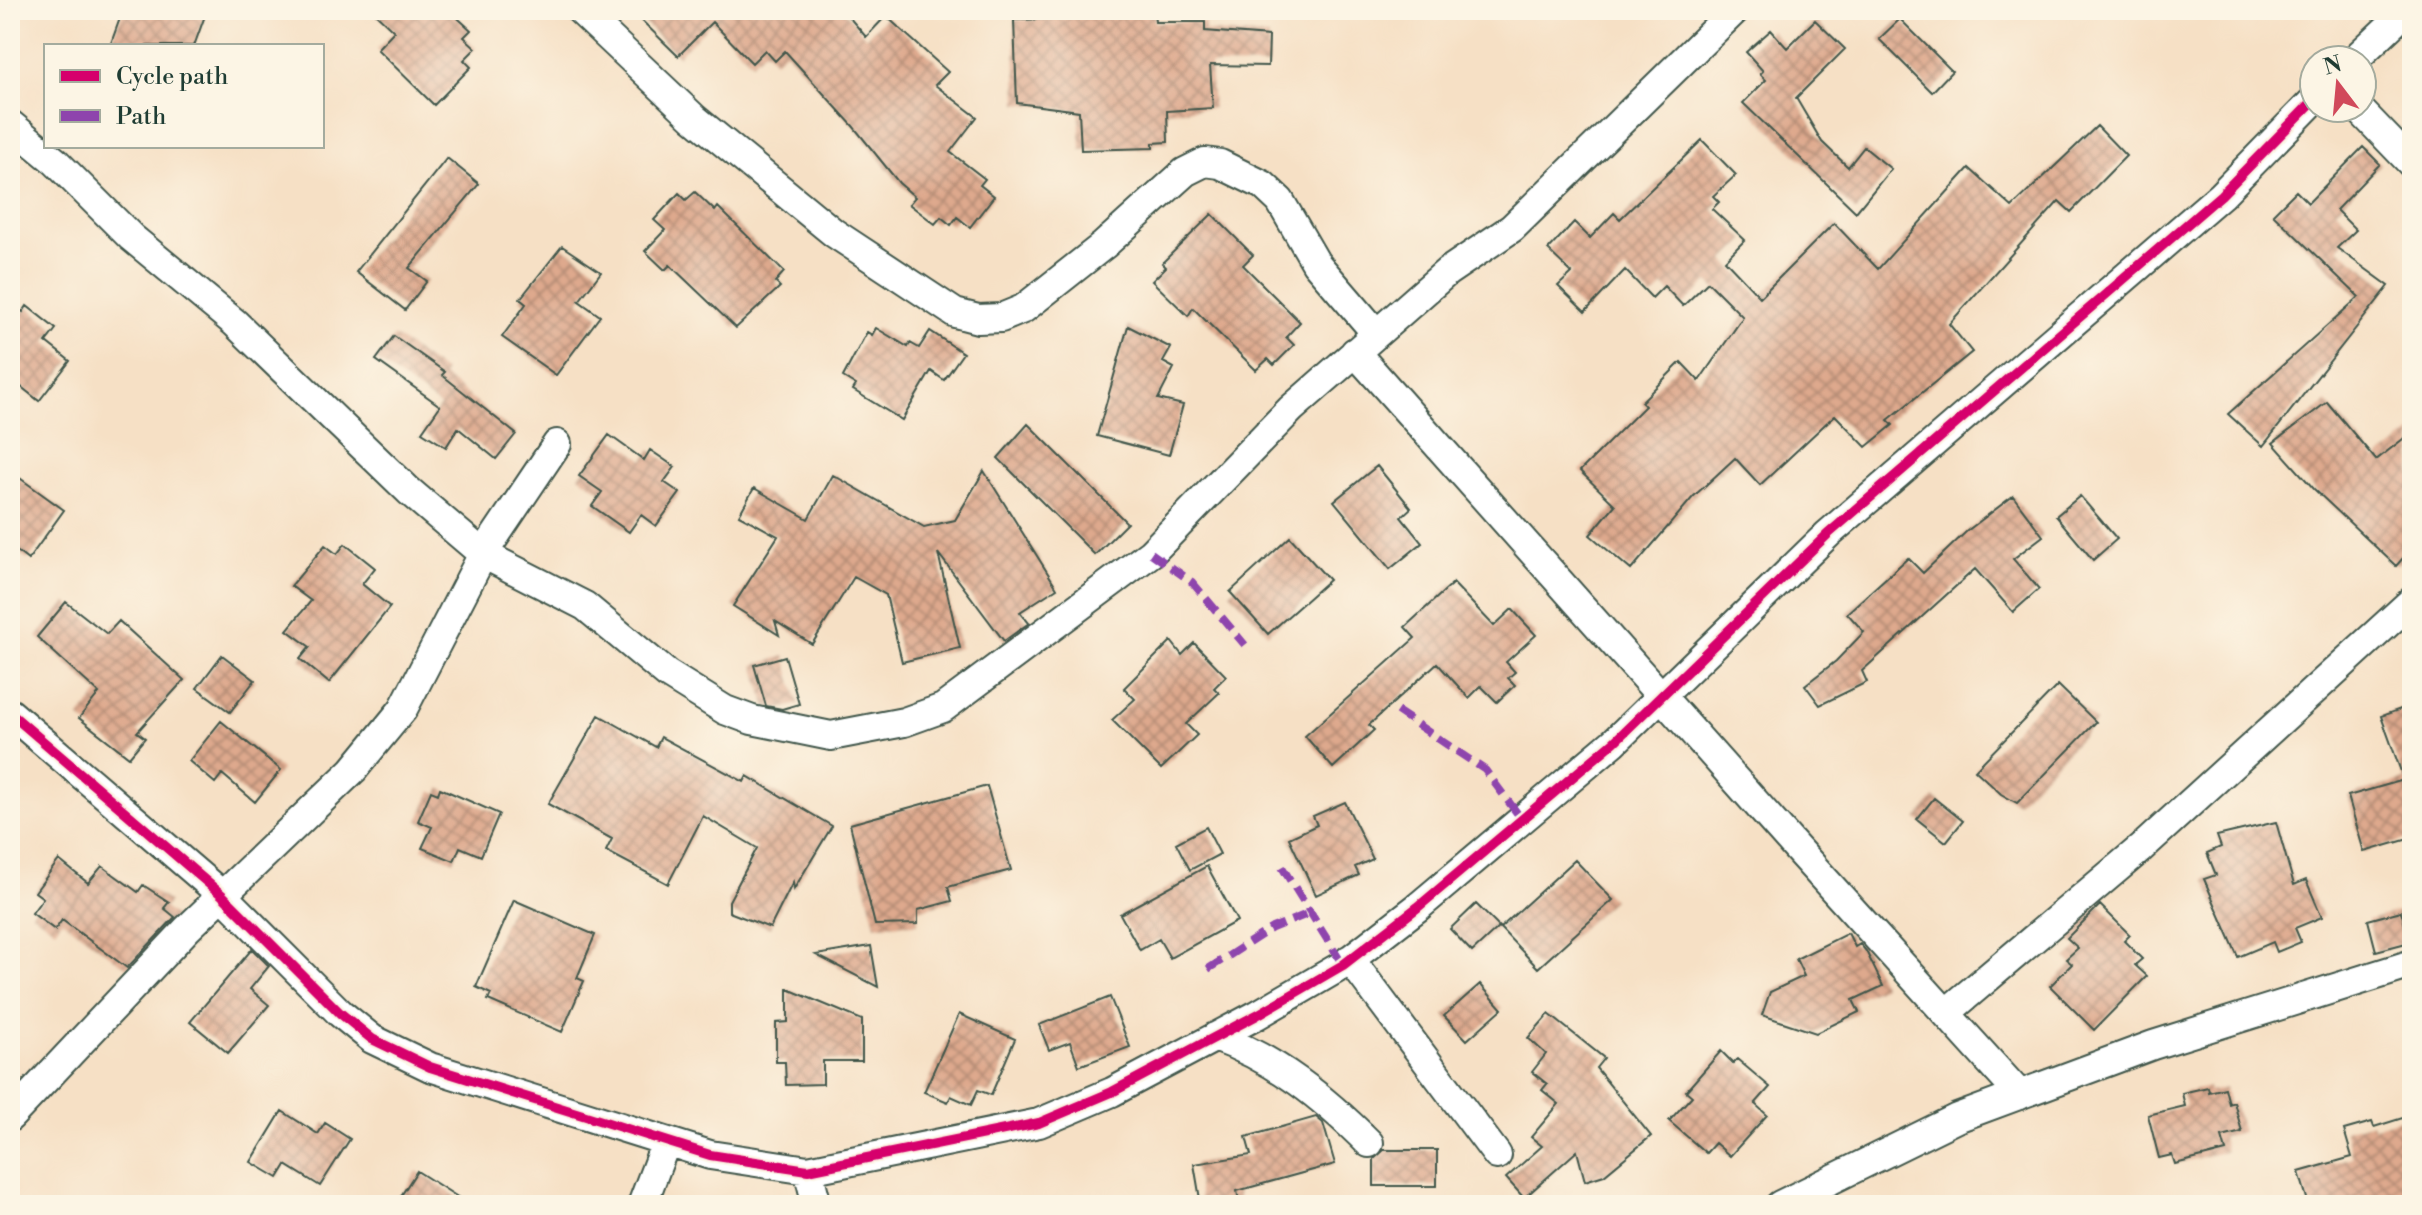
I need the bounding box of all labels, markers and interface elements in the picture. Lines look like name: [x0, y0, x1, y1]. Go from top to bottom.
legend: [44, 44, 324, 148]
north arrow: [2298, 44, 2378, 124]
text: N: [2321, 51, 2346, 82]
text: Cycle path: [116, 62, 228, 92]
text: Path: [116, 102, 166, 132]

